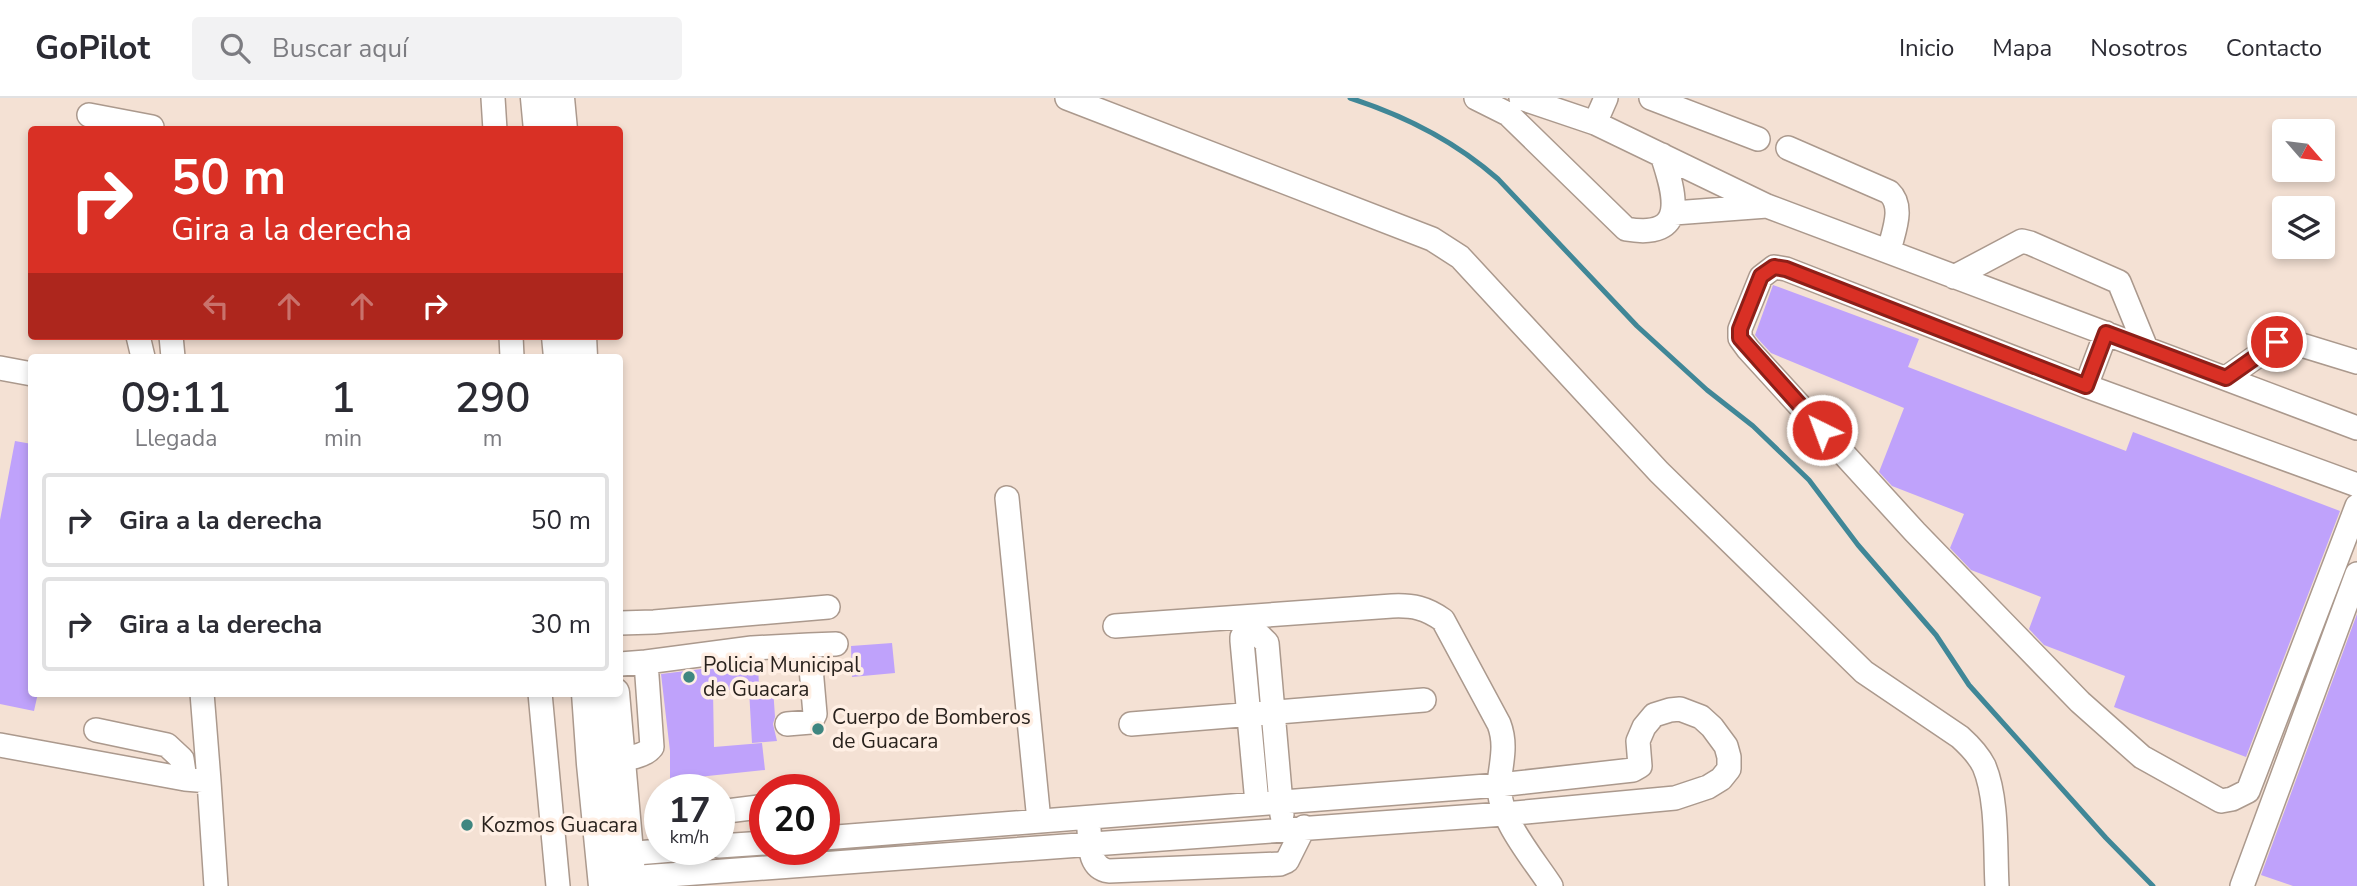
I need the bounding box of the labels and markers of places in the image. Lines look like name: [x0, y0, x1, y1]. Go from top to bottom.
pin: [2247, 312, 2307, 372]
place label: Policia Municipal de Guacara: [703, 651, 861, 703]
marker: Policia Municipal de Guacara: [681, 669, 697, 685]
place label: Cuerpo de Bomberos de Guacara: [832, 703, 1031, 755]
marker: Cuerpo de Bomberos de Guacara: [810, 721, 826, 737]
place label: Kozmos Guacara: [481, 811, 638, 839]
marker: Kozmos Guacara: [459, 817, 475, 833]

